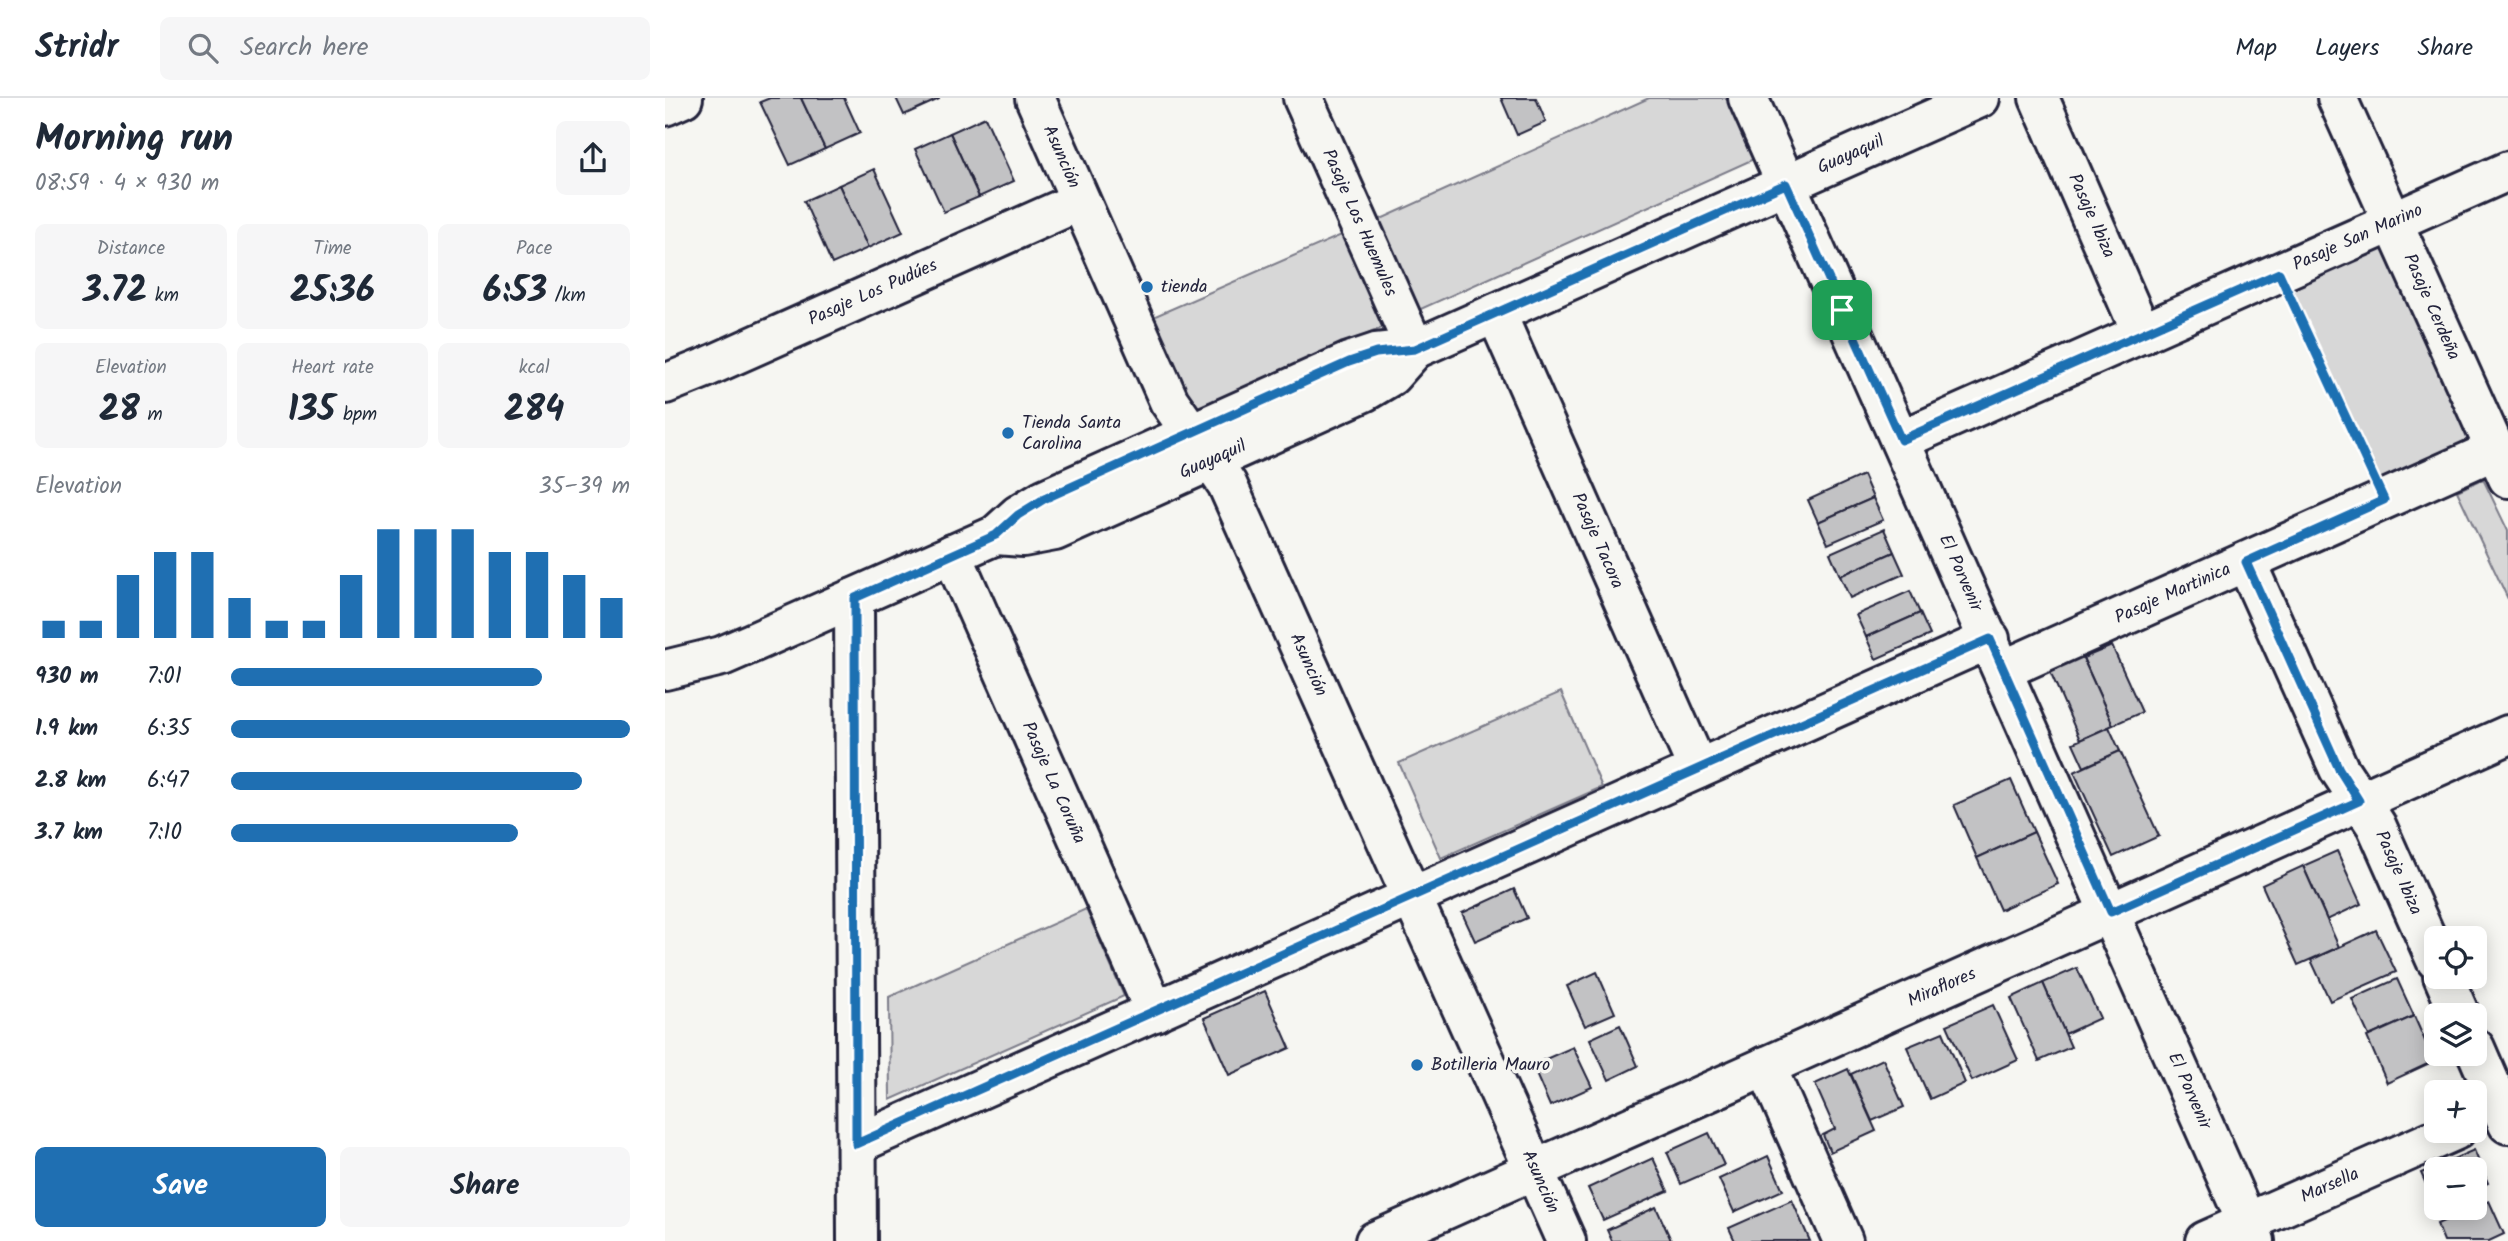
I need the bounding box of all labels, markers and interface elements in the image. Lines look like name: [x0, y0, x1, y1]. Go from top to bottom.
search box: [160, 17, 650, 80]
text: Stridr: [35, 22, 118, 75]
text: Search here: [240, 27, 369, 69]
icon: search: [184, 29, 222, 67]
text: Map: [2235, 29, 2277, 68]
text: Layers: [2315, 29, 2379, 68]
text: Share: [2417, 29, 2473, 68]
text: Morning run: [35, 110, 233, 170]
button: share: [556, 121, 630, 195]
street label: Asunción: [1034, 121, 1088, 193]
street label: Guayaquil: [1813, 127, 1890, 183]
street label: Pasaje Los Huemules: [1313, 144, 1405, 302]
text: 08:59 · 4 × 930 m: [35, 166, 219, 202]
street label: Pasaje Ibiza: [2059, 169, 2123, 263]
street label: Pasaje San Marino: [2288, 196, 2428, 280]
text: Distance: [97, 234, 165, 264]
text: Time: [313, 234, 352, 264]
text: Pace: [516, 234, 552, 264]
street label: Pasaje Cerdeña: [2395, 249, 2467, 365]
street label: Pasaje Los Pudúes: [804, 251, 943, 334]
text: 3.72: [83, 264, 147, 320]
text: 25:36: [290, 264, 375, 320]
text: 6:53: [483, 264, 547, 320]
place label: tienda: [1161, 273, 1207, 302]
marker: tienda: [1139, 279, 1155, 295]
pin: [1812, 280, 1872, 340]
text: km: [147, 281, 179, 311]
text: /km: [547, 281, 586, 311]
icon: arrive: [1823, 291, 1861, 329]
text: Elevation: [95, 353, 167, 383]
text: Heart rate: [291, 353, 374, 383]
text: kcal: [519, 353, 550, 383]
text: 28: [99, 383, 140, 439]
text: 135: [288, 383, 335, 439]
text: 284: [504, 383, 564, 439]
text: m: [140, 400, 163, 430]
text: bpm: [335, 400, 377, 430]
place label: Tienda Santa Carolina: [1022, 409, 1121, 459]
marker: Tienda Santa Carolina: [1000, 425, 1016, 441]
street label: Guayaquil: [1175, 432, 1252, 488]
text: Elevation: [35, 469, 122, 505]
text: 35–39 m: [539, 469, 630, 505]
street label: Pasaje Tacora: [1563, 488, 1631, 594]
street label: El Porvenir: [1930, 530, 1990, 617]
street label: Pasaje Martinica: [2110, 555, 2236, 633]
street label: Asunción: [1281, 629, 1335, 701]
text: 930 m: [35, 659, 99, 695]
text: 7:01: [147, 659, 182, 695]
text: 1.9 km: [35, 711, 98, 747]
text: 6:35: [147, 711, 191, 747]
street label: Pasaje La Coruña: [1013, 717, 1093, 849]
text: 2.8 km: [35, 763, 106, 799]
text: 6:47: [147, 763, 189, 799]
text: 3.7 km: [35, 815, 103, 851]
text: 7:10: [147, 815, 182, 851]
street label: Pasaje Ibiza: [2366, 826, 2430, 920]
map controls: [2424, 926, 2487, 1220]
button: locate: [2424, 926, 2487, 989]
street label: Miraflores: [1903, 960, 1981, 1016]
button: layers: [2424, 1003, 2487, 1066]
street label: El Porvenir: [2159, 1048, 2219, 1135]
place label: Botilleria Mauro: [1431, 1051, 1550, 1080]
marker: Botilleria Mauro: [1409, 1057, 1425, 1073]
button: +: [2424, 1080, 2487, 1143]
street label: Asunción: [1513, 1146, 1567, 1218]
button: Save: [35, 1147, 326, 1227]
button: Share: [340, 1147, 630, 1227]
button: −: [2424, 1157, 2487, 1220]
street label: Marsella: [2296, 1160, 2364, 1212]

